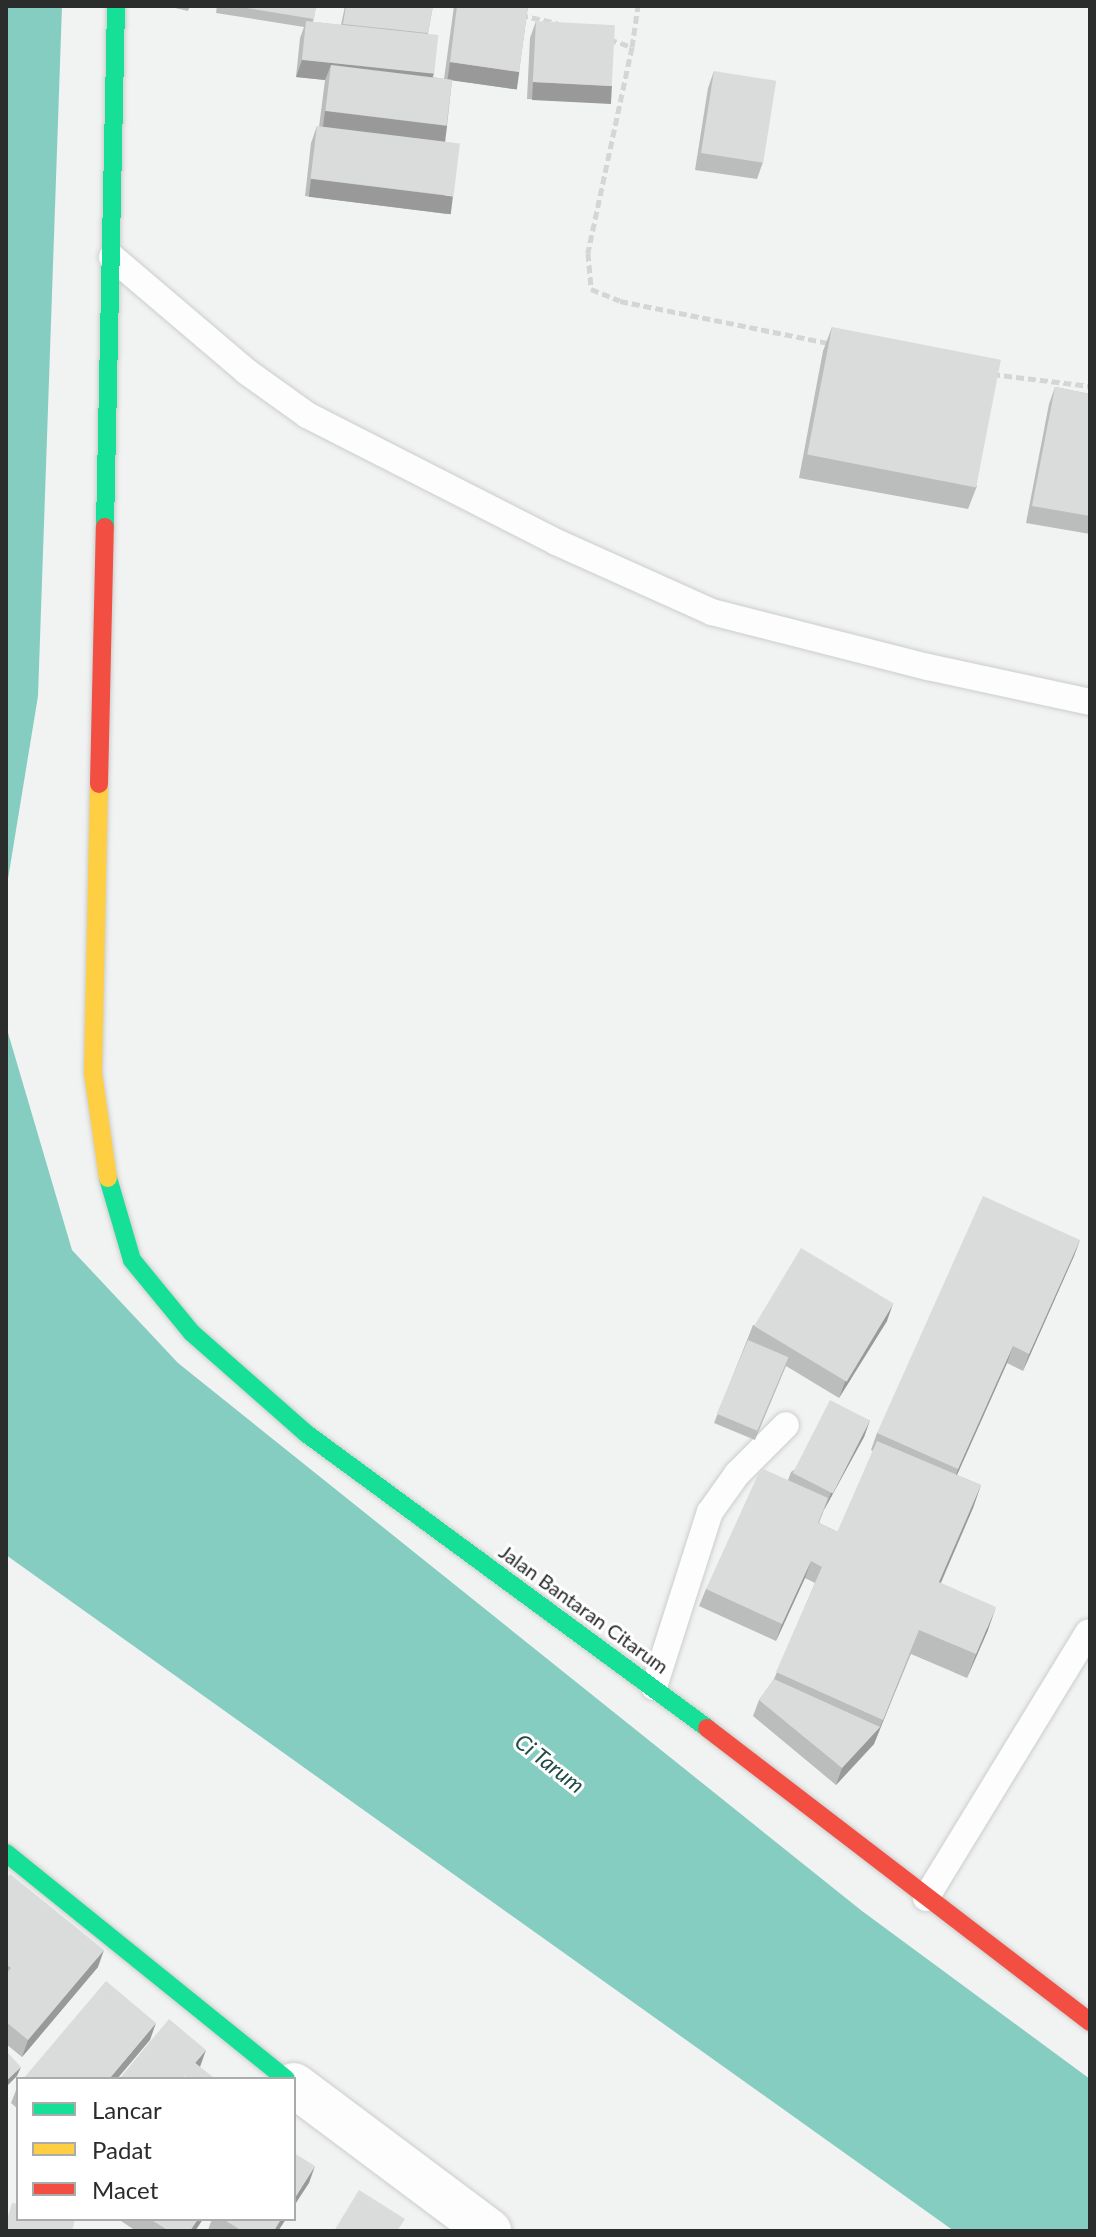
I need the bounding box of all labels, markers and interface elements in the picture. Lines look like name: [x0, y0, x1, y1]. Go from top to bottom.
street label: Jalan Bantaran Citarum: [495, 1540, 673, 1678]
water label: Ci Tarum: [510, 1728, 590, 1798]
legend: [16, 2077, 296, 2221]
text: Lancar: [92, 2095, 162, 2124]
text: Padat: [92, 2135, 152, 2164]
text: Macet: [92, 2175, 158, 2204]

